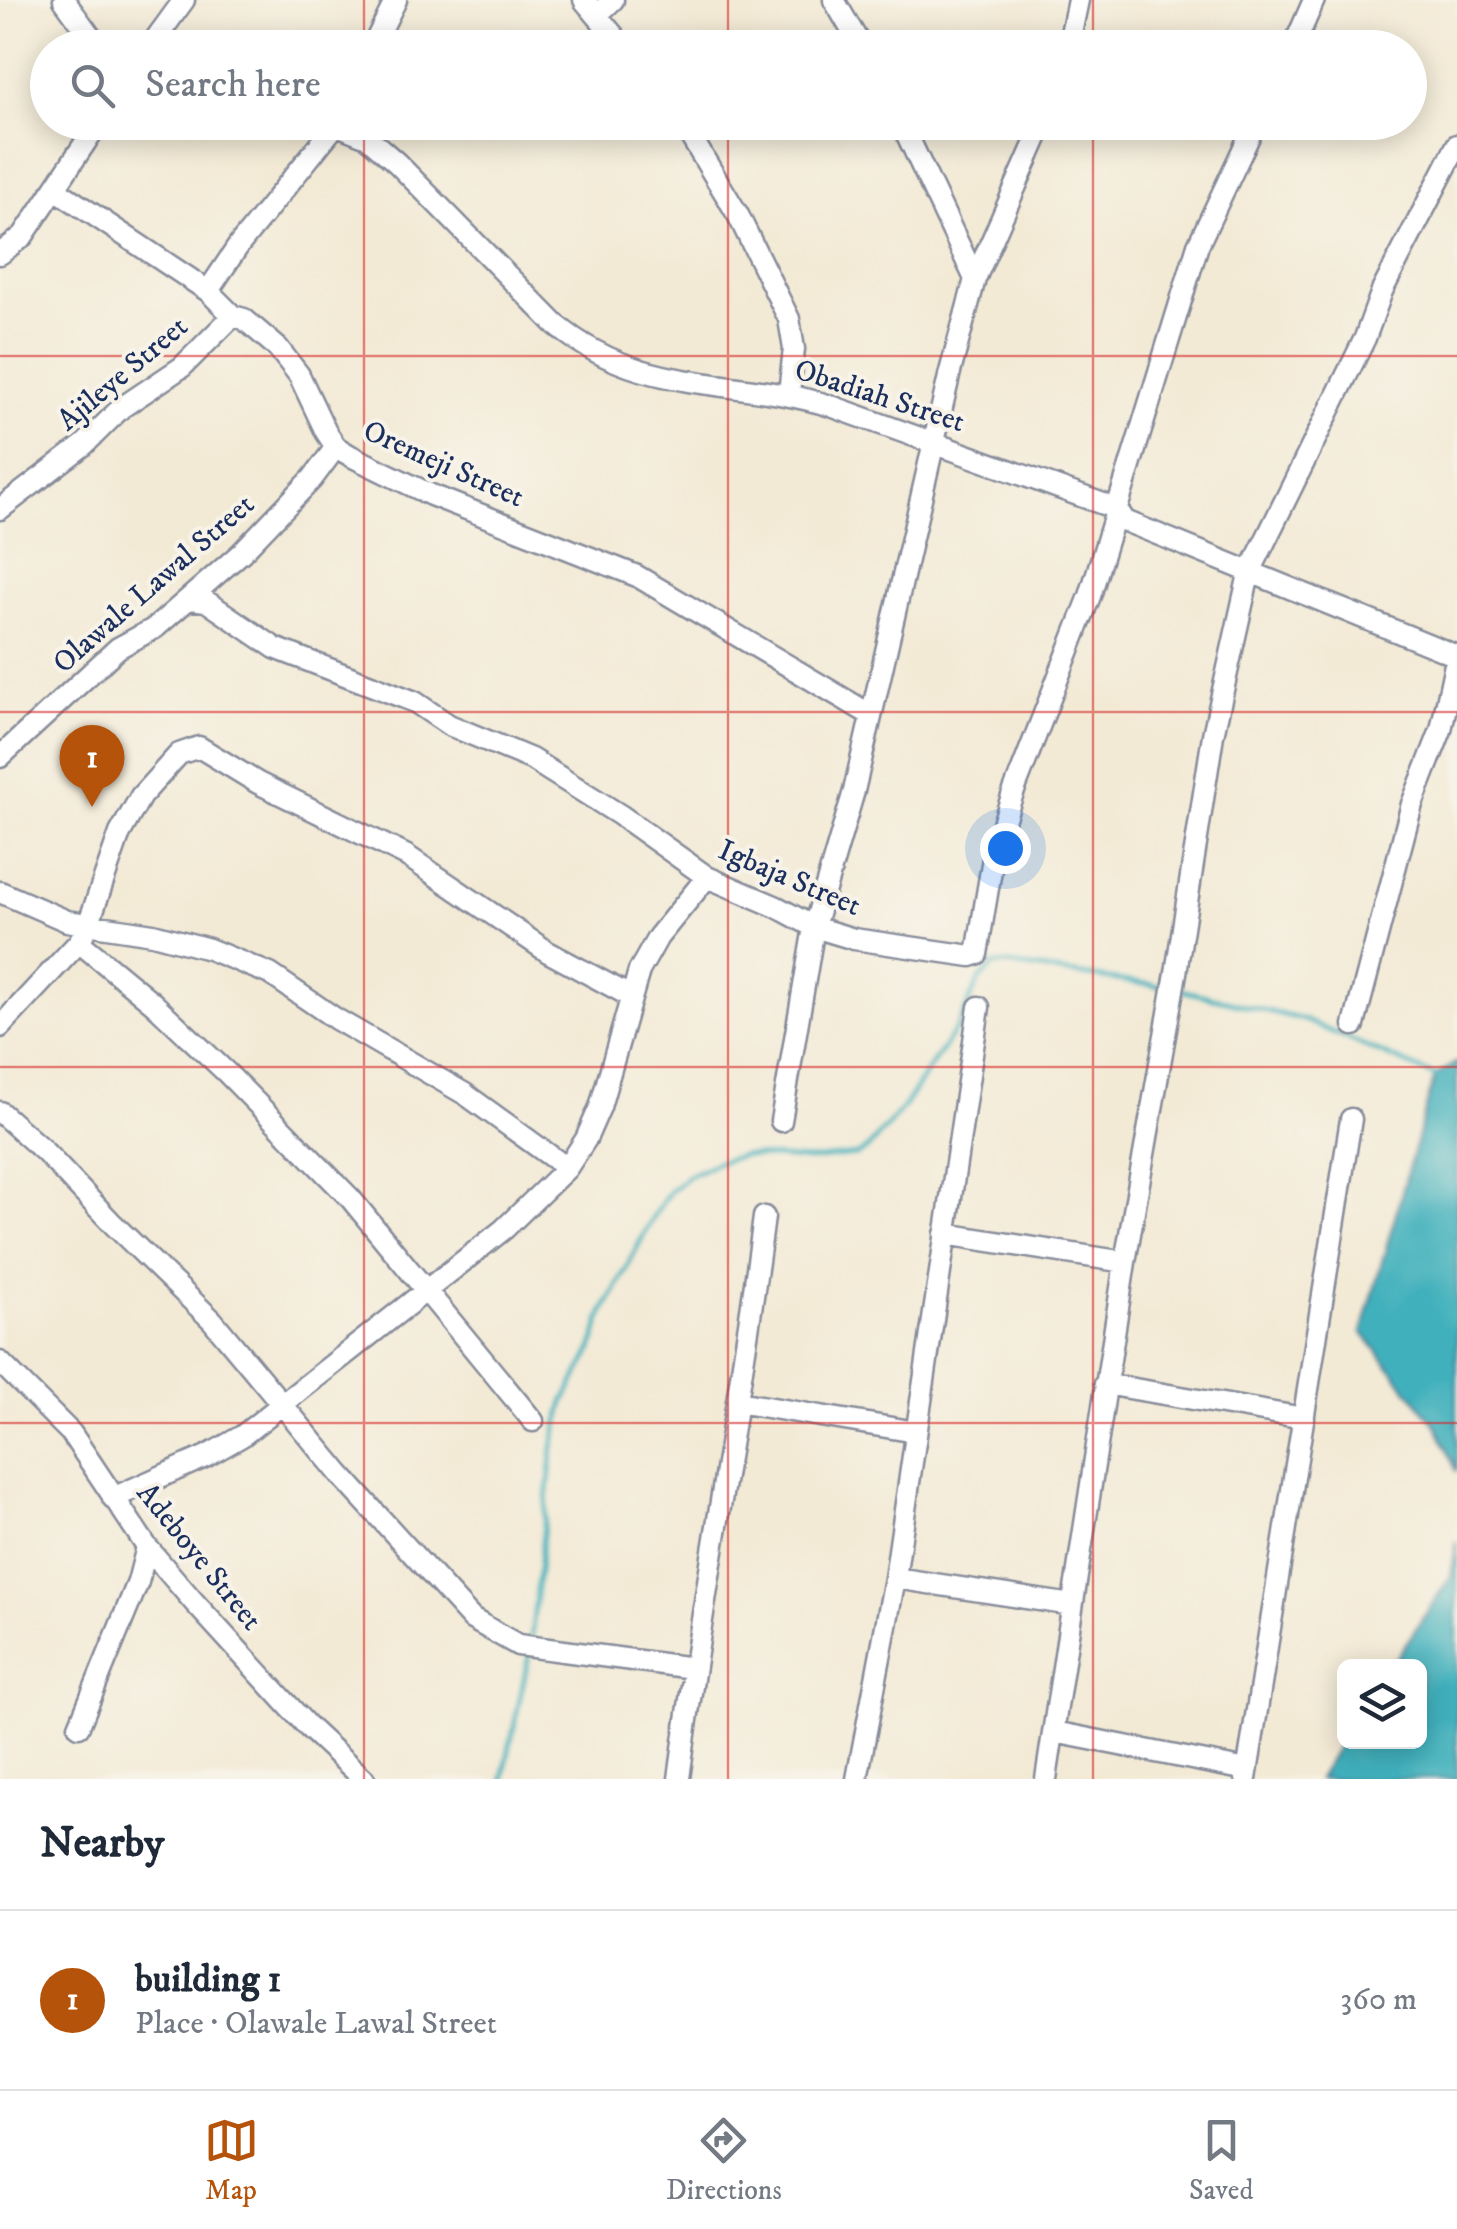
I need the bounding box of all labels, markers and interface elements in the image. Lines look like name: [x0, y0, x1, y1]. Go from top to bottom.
search box: [30, 30, 1427, 140]
icon: search: [65, 58, 120, 113]
text: Search here: [145, 61, 321, 109]
street label: Ajileye Street: [50, 309, 196, 440]
street label: Obadiah Street: [790, 352, 969, 441]
street label: Oremeji Street: [357, 412, 529, 516]
street label: Olawale Lawal Street: [46, 487, 262, 682]
pin: 1: [59, 724, 124, 807]
your location: [980, 823, 1031, 874]
street label: Igbaja Street: [713, 832, 866, 925]
street label: Adeboye Street: [128, 1476, 270, 1638]
map controls: [1337, 1659, 1427, 1749]
button: layers: [1337, 1659, 1427, 1749]
text: Nearby: [40, 1818, 164, 1870]
text: building 1: [135, 1956, 282, 2004]
text: 1: [67, 1980, 78, 2020]
text: 360 m: [1340, 1980, 1417, 2020]
text: Place · Olawale Lawal Street: [135, 2004, 497, 2044]
tab: Map: [204, 2113, 259, 2208]
tab: Directions: [666, 2113, 782, 2208]
tab: Saved: [1189, 2113, 1253, 2208]

